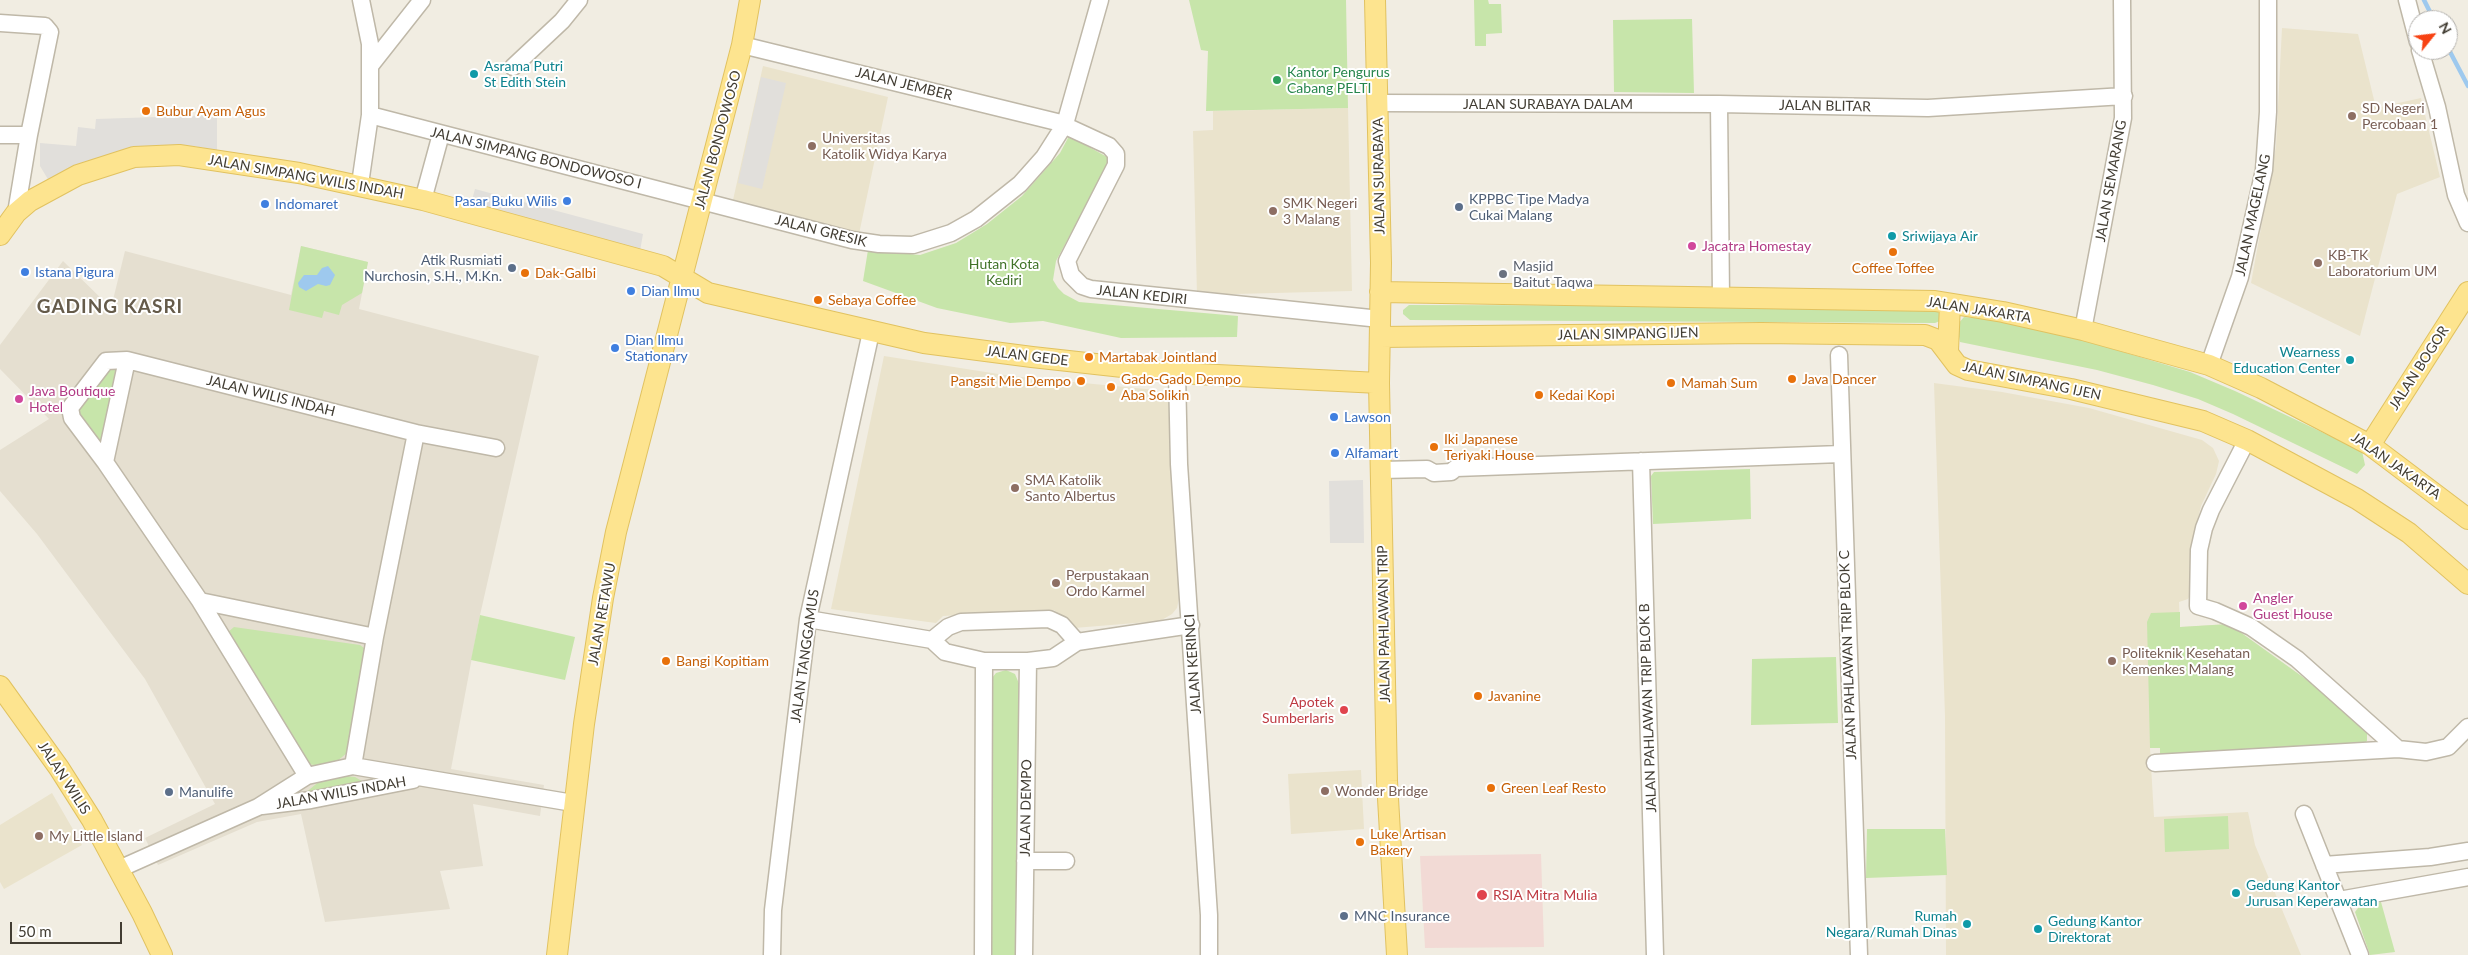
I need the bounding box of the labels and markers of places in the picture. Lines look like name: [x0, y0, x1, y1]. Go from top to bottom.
place label: Asrama Putri St Edith Stein: [484, 58, 566, 90]
place label: Kantor Pengurus Cabang PELTI: [1287, 64, 1390, 96]
marker: Asrama Putri St Edith Stein: [468, 68, 480, 80]
marker: Kantor Pengurus Cabang PELTI: [1271, 74, 1283, 86]
place label: SD Negeri Percobaan 1: [2362, 100, 2438, 132]
place label: Bubur Ayam Agus: [156, 103, 266, 119]
marker: Bubur Ayam Agus: [140, 105, 152, 117]
marker: SD Negeri Percobaan 1: [2346, 110, 2358, 122]
place label: Universitas Katolik Widya Karya: [822, 130, 947, 162]
marker: Universitas Katolik Widya Karya: [806, 140, 818, 152]
place label: KPPBC Tipe Madya Cukai Malang: [1469, 191, 1589, 223]
place label: Pasar Buku Wilis: [454, 193, 557, 209]
marker: Pasar Buku Wilis: [561, 195, 573, 207]
place label: SMK Negeri 3 Malang: [1283, 195, 1357, 228]
place label: Indomaret: [275, 196, 338, 212]
marker: Indomaret: [259, 198, 271, 210]
marker: KPPBC Tipe Madya Cukai Malang: [1453, 201, 1465, 213]
marker: SMK Negeri 3 Malang: [1267, 205, 1279, 217]
place label: Sriwijaya Air: [1902, 228, 1978, 244]
marker: Sriwijaya Air: [1886, 230, 1898, 242]
place label: Jacatra Homestay: [1702, 238, 1811, 254]
marker: Jacatra Homestay: [1686, 240, 1698, 252]
marker: Coffee Toffee: [1887, 246, 1899, 258]
place label: KB-TK Laboratorium UM: [2328, 247, 2437, 280]
place label: Atik Rusmiati Nurchosin, S.H., M.Kn.: [364, 252, 502, 284]
marker: KB-TK Laboratorium UM: [2312, 257, 2324, 269]
place label: Masjid Baitut Taqwa: [1513, 258, 1593, 290]
place label: Coffee Toffee: [1852, 260, 1934, 276]
marker: Atik Rusmiati Nurchosin, S.H., M.Kn.: [506, 262, 518, 274]
place label: Istana Pigura: [35, 264, 114, 280]
place label: Dak-Galbi: [535, 265, 596, 281]
marker: Istana Pigura: [19, 266, 31, 278]
marker: Dak-Galbi: [519, 267, 531, 279]
marker: Masjid Baitut Taqwa: [1497, 268, 1509, 280]
place label: Dian Ilmu: [641, 283, 700, 299]
marker: Dian Ilmu: [625, 285, 637, 297]
place label: Sebaya Coffee: [828, 292, 916, 308]
marker: Sebaya Coffee: [812, 294, 824, 306]
place label: Dian Ilmu Stationary: [625, 332, 688, 364]
marker: Dian Ilmu Stationary: [609, 342, 621, 354]
place label: Wearness Education Center: [2233, 344, 2340, 377]
place label: Martabak Jointland: [1099, 349, 1217, 365]
marker: Martabak Jointland: [1083, 351, 1095, 363]
marker: Wearness Education Center: [2344, 354, 2356, 366]
place label: Gado-Gado Dempo Aba Solikin: [1121, 371, 1241, 404]
place label: Java Dancer: [1802, 371, 1876, 387]
place label: Pangsit Mie Dempo: [950, 373, 1071, 389]
marker: Java Dancer: [1786, 373, 1798, 385]
marker: Pangsit Mie Dempo: [1075, 375, 1087, 387]
place label: Mamah Sum: [1681, 375, 1757, 391]
marker: Mamah Sum: [1665, 377, 1677, 389]
marker: Gado-Gado Dempo Aba Solikin: [1105, 381, 1117, 393]
place label: Java Boutique Hotel: [29, 383, 115, 416]
place label: Kedai Kopi: [1549, 387, 1615, 403]
marker: Kedai Kopi: [1533, 389, 1545, 401]
marker: Java Boutique Hotel: [13, 393, 25, 405]
place label: Lawson: [1344, 409, 1391, 425]
marker: Lawson: [1328, 411, 1340, 423]
place label: Iki Japanese Teriyaki House: [1444, 431, 1534, 464]
marker: Iki Japanese Teriyaki House: [1428, 441, 1440, 453]
place label: Alfamart: [1345, 445, 1398, 461]
marker: Alfamart: [1329, 447, 1341, 459]
place label: SMA Katolik Santo Albertus: [1025, 472, 1116, 504]
marker: SMA Katolik Santo Albertus: [1009, 482, 1021, 494]
place label: Perpustakaan Ordo Karmel: [1066, 567, 1149, 600]
marker: Perpustakaan Ordo Karmel: [1050, 577, 1062, 589]
place label: Angler Guest House: [2253, 590, 2333, 622]
marker: Angler Guest House: [2237, 600, 2249, 612]
place label: Politeknik Kesehatan Kemenkes Malang: [2122, 645, 2250, 678]
place label: Bangi Kopitiam: [676, 653, 769, 669]
marker: Bangi Kopitiam: [660, 655, 672, 667]
marker: Politeknik Kesehatan Kemenkes Malang: [2106, 655, 2118, 667]
place label: Javanine: [1488, 688, 1541, 704]
marker: Javanine: [1472, 690, 1484, 702]
place label: Apotek Sumberlaris: [1262, 694, 1334, 726]
marker: Apotek Sumberlaris: [1338, 704, 1350, 716]
place label: Green Leaf Resto: [1501, 780, 1606, 796]
marker: Green Leaf Resto: [1485, 782, 1497, 794]
place label: Wonder Bridge: [1335, 783, 1428, 799]
place label: Manulife: [179, 784, 233, 800]
marker: Wonder Bridge: [1319, 785, 1331, 797]
marker: Manulife: [163, 786, 175, 798]
place label: Luke Artisan Bakery: [1370, 826, 1446, 859]
place label: My Little Island: [49, 828, 143, 844]
marker: My Little Island: [33, 830, 45, 842]
marker: Luke Artisan Bakery: [1354, 836, 1366, 848]
place label: Gedung Kantor Jurusan Keperawatan: [2246, 877, 2378, 910]
place label: RSIA Mitra Mulia: [1493, 887, 1597, 903]
marker: Gedung Kantor Jurusan Keperawatan: [2230, 887, 2242, 899]
marker: RSIA Mitra Mulia: [1475, 888, 1489, 902]
place label: MNC Insurance: [1354, 908, 1450, 924]
place label: Rumah Negara/Rumah Dinas: [1826, 908, 1957, 940]
marker: MNC Insurance: [1338, 910, 1350, 922]
place label: Gedung Kantor Direktorat: [2048, 913, 2142, 946]
marker: Rumah Negara/Rumah Dinas: [1961, 918, 1973, 930]
marker: Gedung Kantor Direktorat: [2032, 923, 2044, 935]

